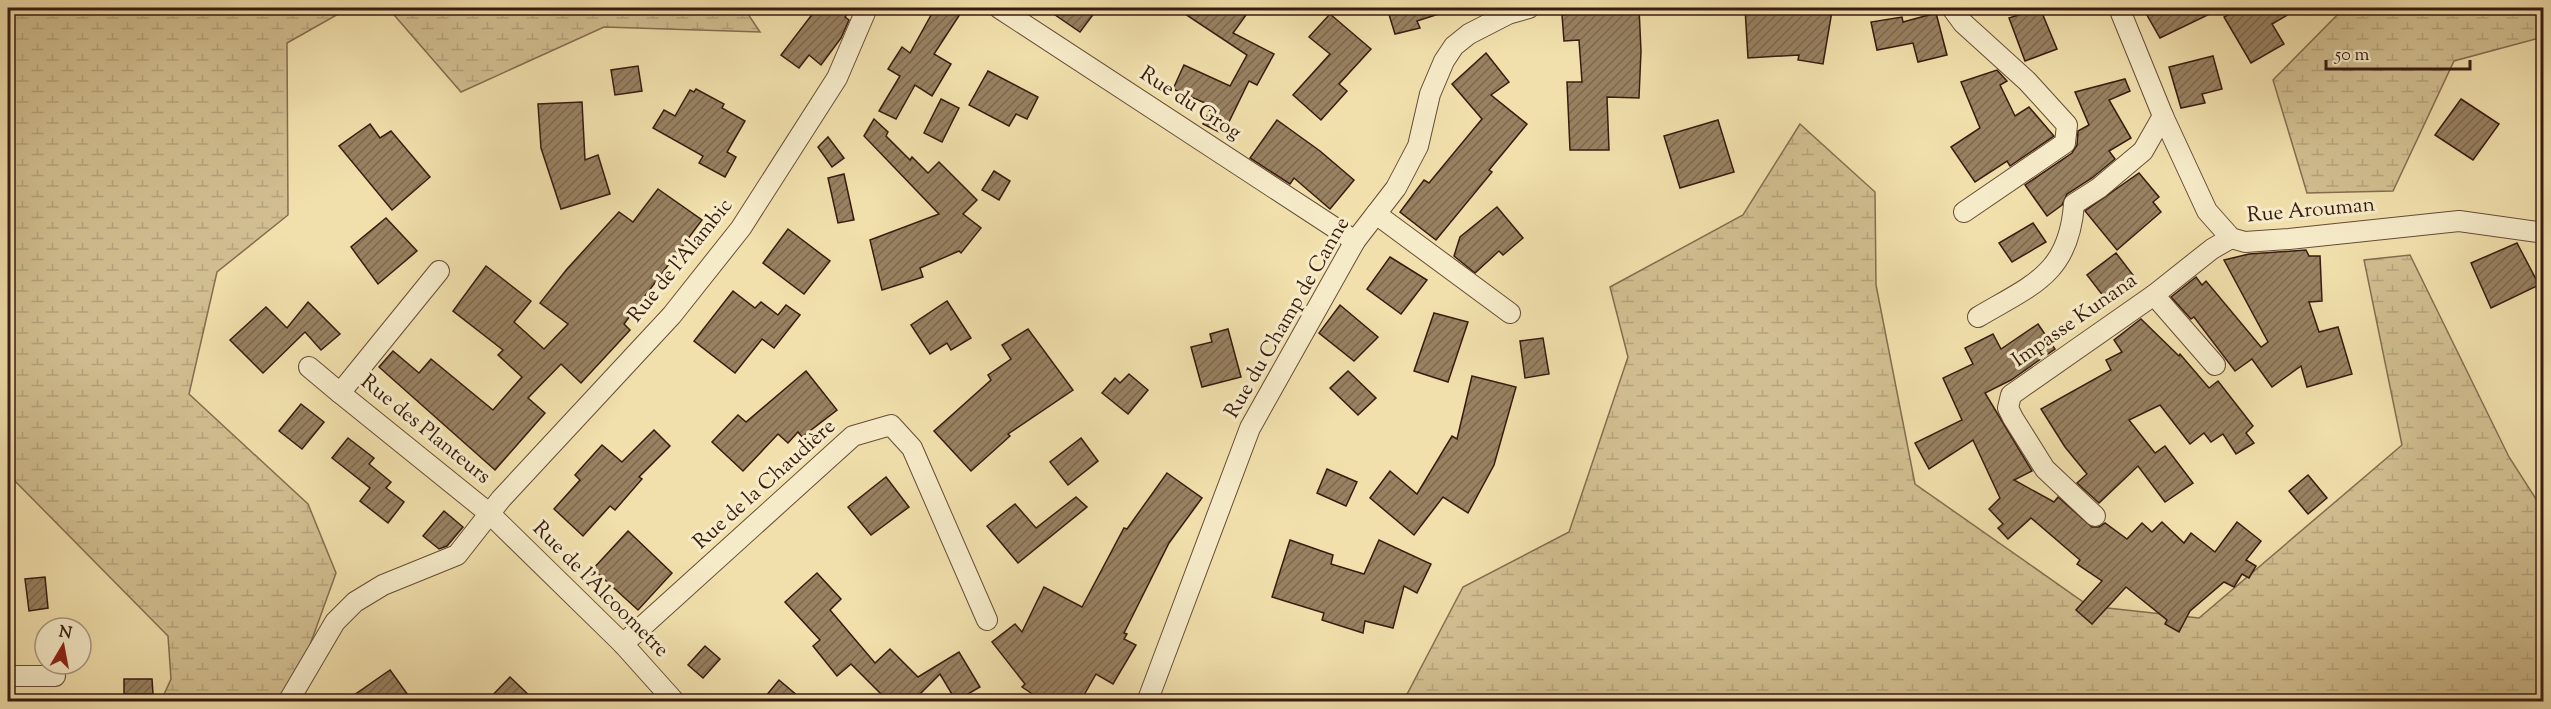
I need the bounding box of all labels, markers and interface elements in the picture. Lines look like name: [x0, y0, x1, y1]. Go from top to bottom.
scale bar: [2326, 33, 2470, 71]
text: 50 m: [2334, 43, 2370, 69]
street label: Rue du Grog: [1133, 60, 1247, 148]
street label: Rue Arouman: [2246, 190, 2376, 232]
street label: Rue de l'Alambic: [621, 192, 741, 330]
street label: Rue du Champ de Canne: [1218, 212, 1358, 424]
street label: Impasse Kunana: [2006, 266, 2144, 375]
street label: Rue des Planteurs: [353, 368, 497, 492]
street label: Rue de la Chaudière: [687, 413, 843, 557]
street label: Rue de l'Alcoometre: [525, 515, 675, 665]
north arrow: [33, 616, 93, 676]
text: N: [57, 621, 74, 646]

